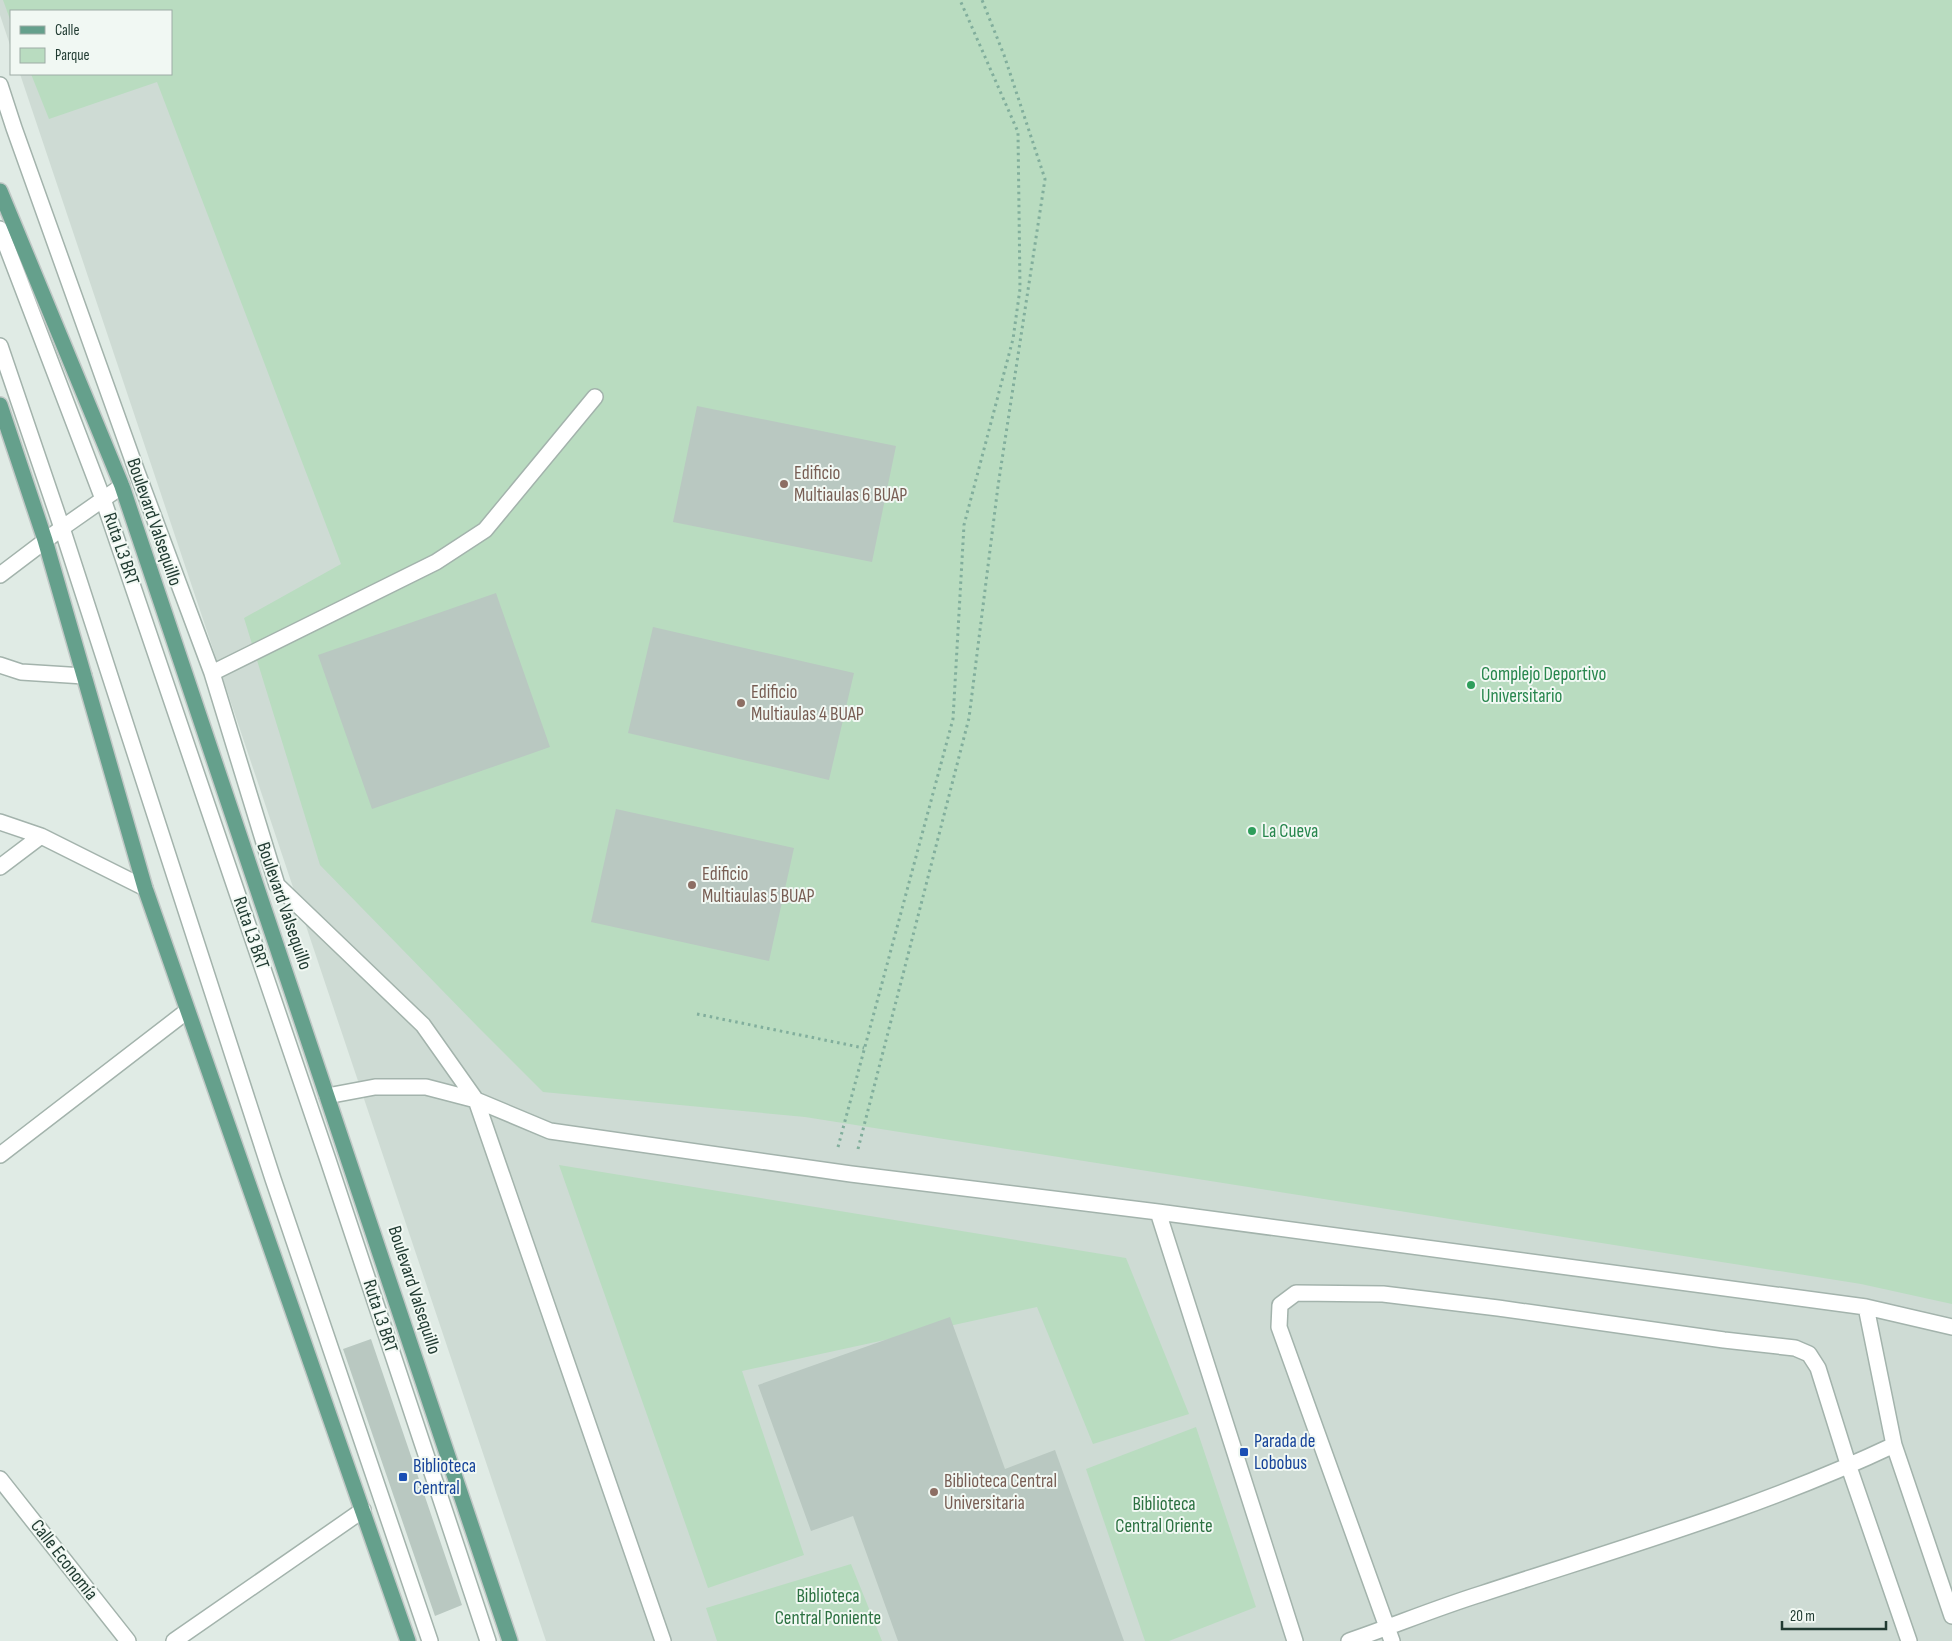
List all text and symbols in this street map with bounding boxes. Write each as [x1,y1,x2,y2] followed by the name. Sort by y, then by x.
[10,10,172,75] legend
[55,21,79,40] text: Calle
[55,46,90,65] text: Parque
[121,455,187,589] street label: Boulevard Valsequillo
[794,462,907,507] place label: Edificio Multiaulas 6 BUAP
[778,478,790,490] marker: Edificio Multiaulas 6 BUAP
[98,510,144,589] street label: Ruta L3 BRT
[1481,663,1606,708] place label: Complejo Deportivo Universitario
[1465,679,1477,691] marker: Complejo Deportivo Universitario
[751,681,864,726] place label: Edificio Multiaulas 4 BUAP
[735,697,747,709] marker: Edificio Multiaulas 4 BUAP
[1262,820,1318,843] place label: La Cueva
[1246,825,1258,837] marker: La Cueva
[251,839,317,973] street label: Boulevard Valsequillo
[702,863,815,908] place label: Edificio Multiaulas 5 BUAP
[686,879,698,891] marker: Edificio Multiaulas 5 BUAP
[228,894,274,973] street label: Ruta L3 BRT
[382,1223,446,1357] street label: Boulevard Valsequillo
[357,1277,403,1356] street label: Ruta L3 BRT
[1254,1430,1315,1475] place label: Parada de Lobobus
[1238,1446,1250,1458] marker: Parada de Lobobus
[413,1455,476,1500] place label: Biblioteca Central
[944,1470,1057,1515] place label: Biblioteca Central Universitaria
[397,1471,409,1483] marker: Biblioteca Central
[928,1486,940,1498] marker: Biblioteca Central Universitaria
[1115,1493,1213,1538] park label: Biblioteca Central Oriente
[25,1515,103,1605] street label: Calle Economía
[775,1585,881,1630] park label: Biblioteca Central Poniente
[1782,1598,1886,1630] scale bar
[1790,1607,1815,1626] text: 20 m

